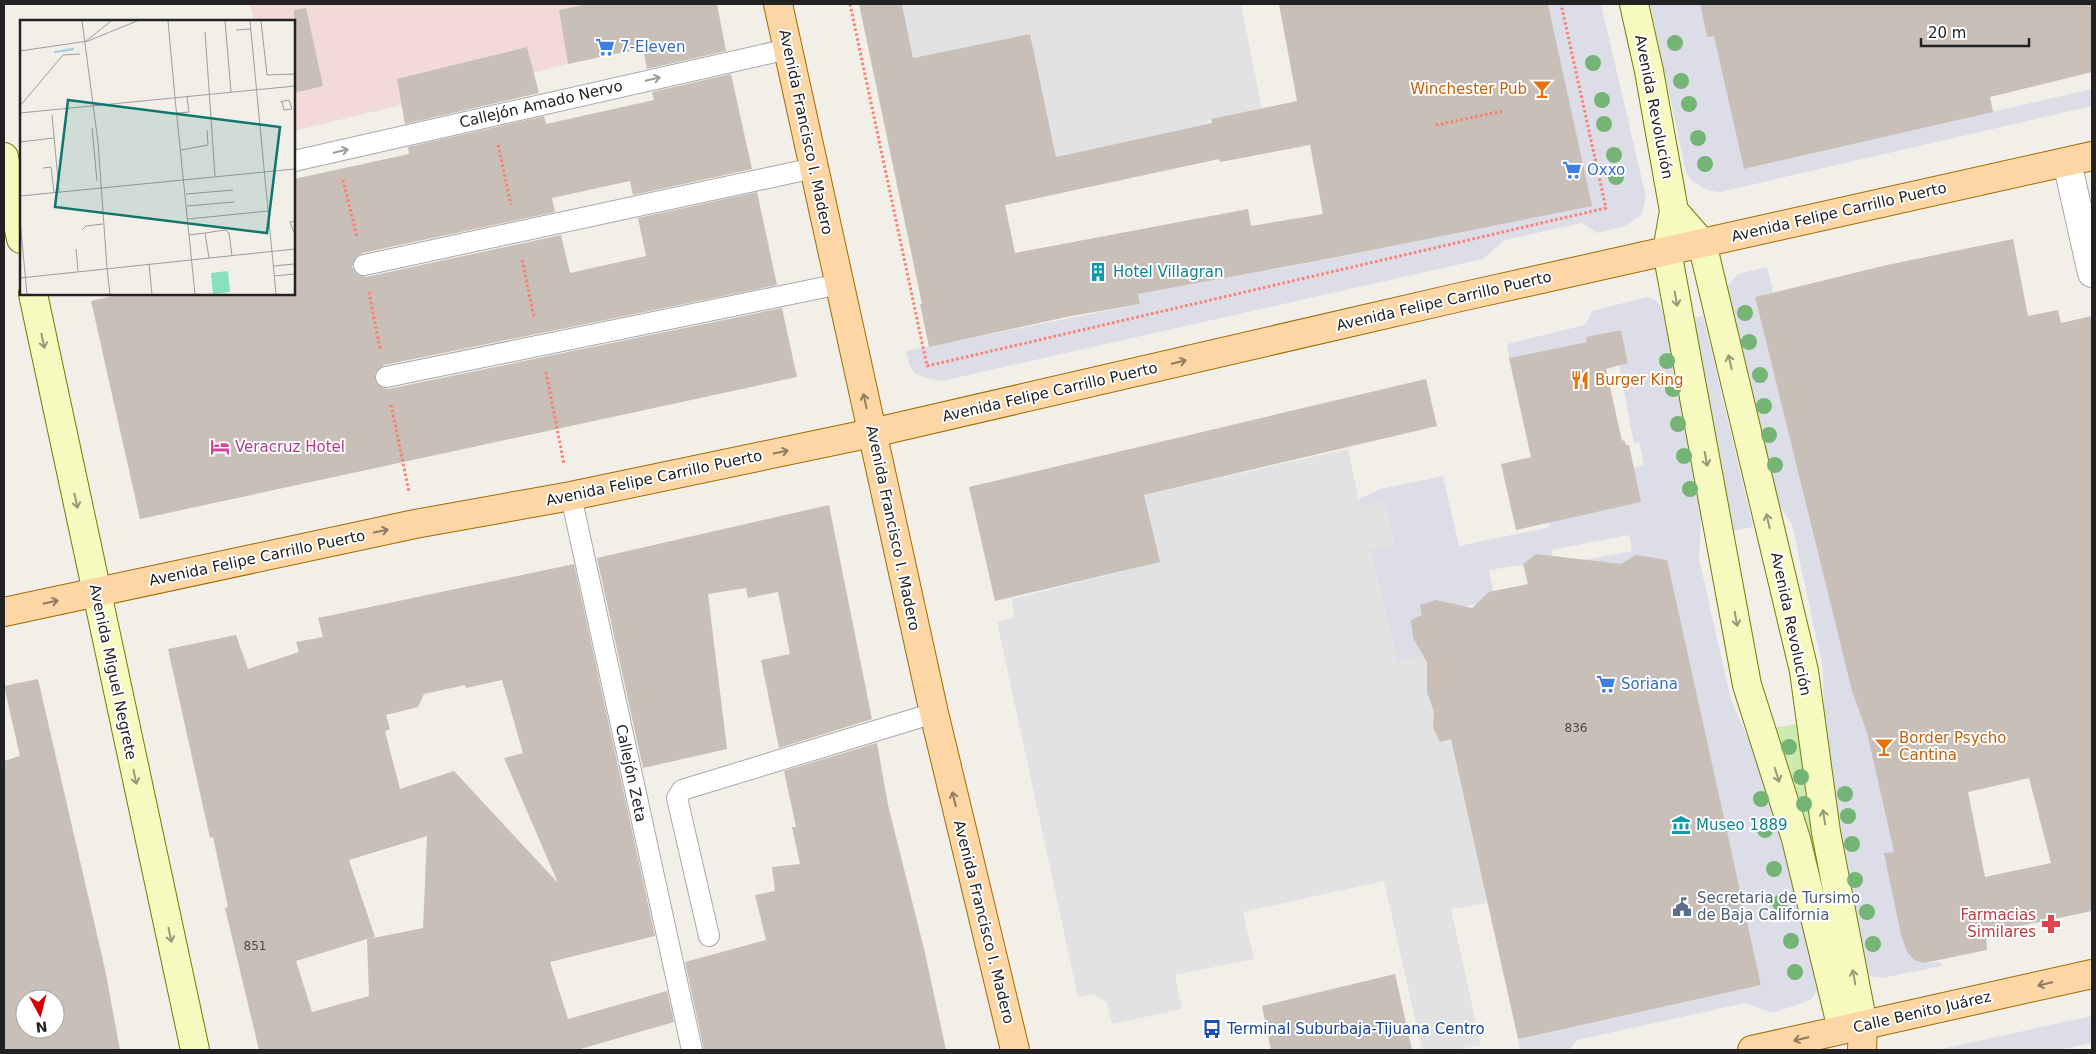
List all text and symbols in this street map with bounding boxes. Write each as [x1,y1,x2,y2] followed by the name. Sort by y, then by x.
[1921,15,2028,47] scale bar
[20,20,295,295] inset map
[1928,24,1966,42] text: 20 m
[775,28,837,236] street label: Avenida Francisco I. Madero
[1631,33,1677,181] street label: Avenida Revolución
[594,36,616,58] supermarket icon: 7-Eleven
[620,38,685,56] place label: 7-Eleven
[645,74,661,83] one-way arrow
[458,76,624,132] street label: Callejón Amado Nervo
[1531,78,1553,100] bar icon: Winchester Pub
[1410,80,1527,98] place label: Winchester Pub
[333,146,349,155] one-way arrow
[1561,159,1583,181] supermarket icon: Oxxo
[1587,161,1625,179] place label: Oxxo
[1730,178,1948,246] street label: Avenida Felipe Carrillo Puerto
[1087,261,1109,283] building icon: Hotel Villagran
[1113,263,1224,281] place label: Hotel Villagran
[1335,267,1553,335] street label: Avenida Felipe Carrillo Puerto
[1671,291,1681,307] one-way arrow
[38,333,48,349] one-way arrow
[1725,355,1734,371] one-way arrow
[1170,357,1186,366] one-way arrow
[941,358,1159,426] street label: Avenida Felipe Carrillo Puerto
[1569,369,1591,391] restaurant icon: Burger King
[1595,371,1683,389] place label: Burger King
[860,394,869,410] one-way arrow
[862,424,924,632] street label: Avenida Francisco I. Madero
[209,436,231,458] hotel icon: Veracruz Hotel
[235,438,345,456] place label: Veracruz Hotel
[544,446,764,510] street label: Avenida Felipe Carrillo Puerto
[773,447,789,456] one-way arrow
[1702,450,1712,466] one-way arrow
[72,492,81,508] one-way arrow
[1763,513,1772,529] one-way arrow
[147,526,367,590] street label: Avenida Felipe Carrillo Puerto
[373,526,389,535] one-way arrow
[1767,551,1815,697] street label: Avenida Revolución
[86,583,140,761] street label: Avenida Miguel Negrete
[43,596,59,606] one-way arrow
[1731,610,1741,626] one-way arrow
[1595,673,1617,695] supermarket icon: Soriana
[1621,675,1678,693] place label: Soriana
[1565,721,1587,735] house number: 836
[612,722,650,824] street label: Callejón Zeta
[1899,729,2006,764] place label: Border Psycho Cantina
[1873,736,1895,758] bar icon: Border Psycho Cantina
[1772,767,1782,783] one-way arrow
[131,768,140,784] one-way arrow
[949,791,958,807] one-way arrow
[1819,810,1829,826] one-way arrow
[1670,814,1692,836] museum icon: Museo 1889
[1696,816,1788,834] place label: Museo 1889
[950,818,1018,1026] street label: Avenida Francisco I. Madero
[1697,889,1860,924] place label: Secretaria de Tursimo de Baja California
[1671,896,1693,918] public building icon: Secretaria de Tursimo de Baja California
[1960,906,2036,941] place label: Farmacias Similares
[2040,913,2062,935] pharmacy icon: Farmacias Similares
[166,927,175,943] one-way arrow
[244,939,266,953] house number: 851
[1849,969,1859,985] one-way arrow
[2037,980,2053,989] one-way arrow
[1851,987,1993,1037] street label: Calle Benito Juárez
[15,989,65,1039] north arrow
[35,1018,48,1036] text: N
[1201,1018,1223,1040] bus stop icon: Terminal Suburbaja-Tijuana Centro
[1226,1020,1485,1038] place label: Terminal Suburbaja-Tijuana Centro
[1793,1035,1809,1044] one-way arrow

